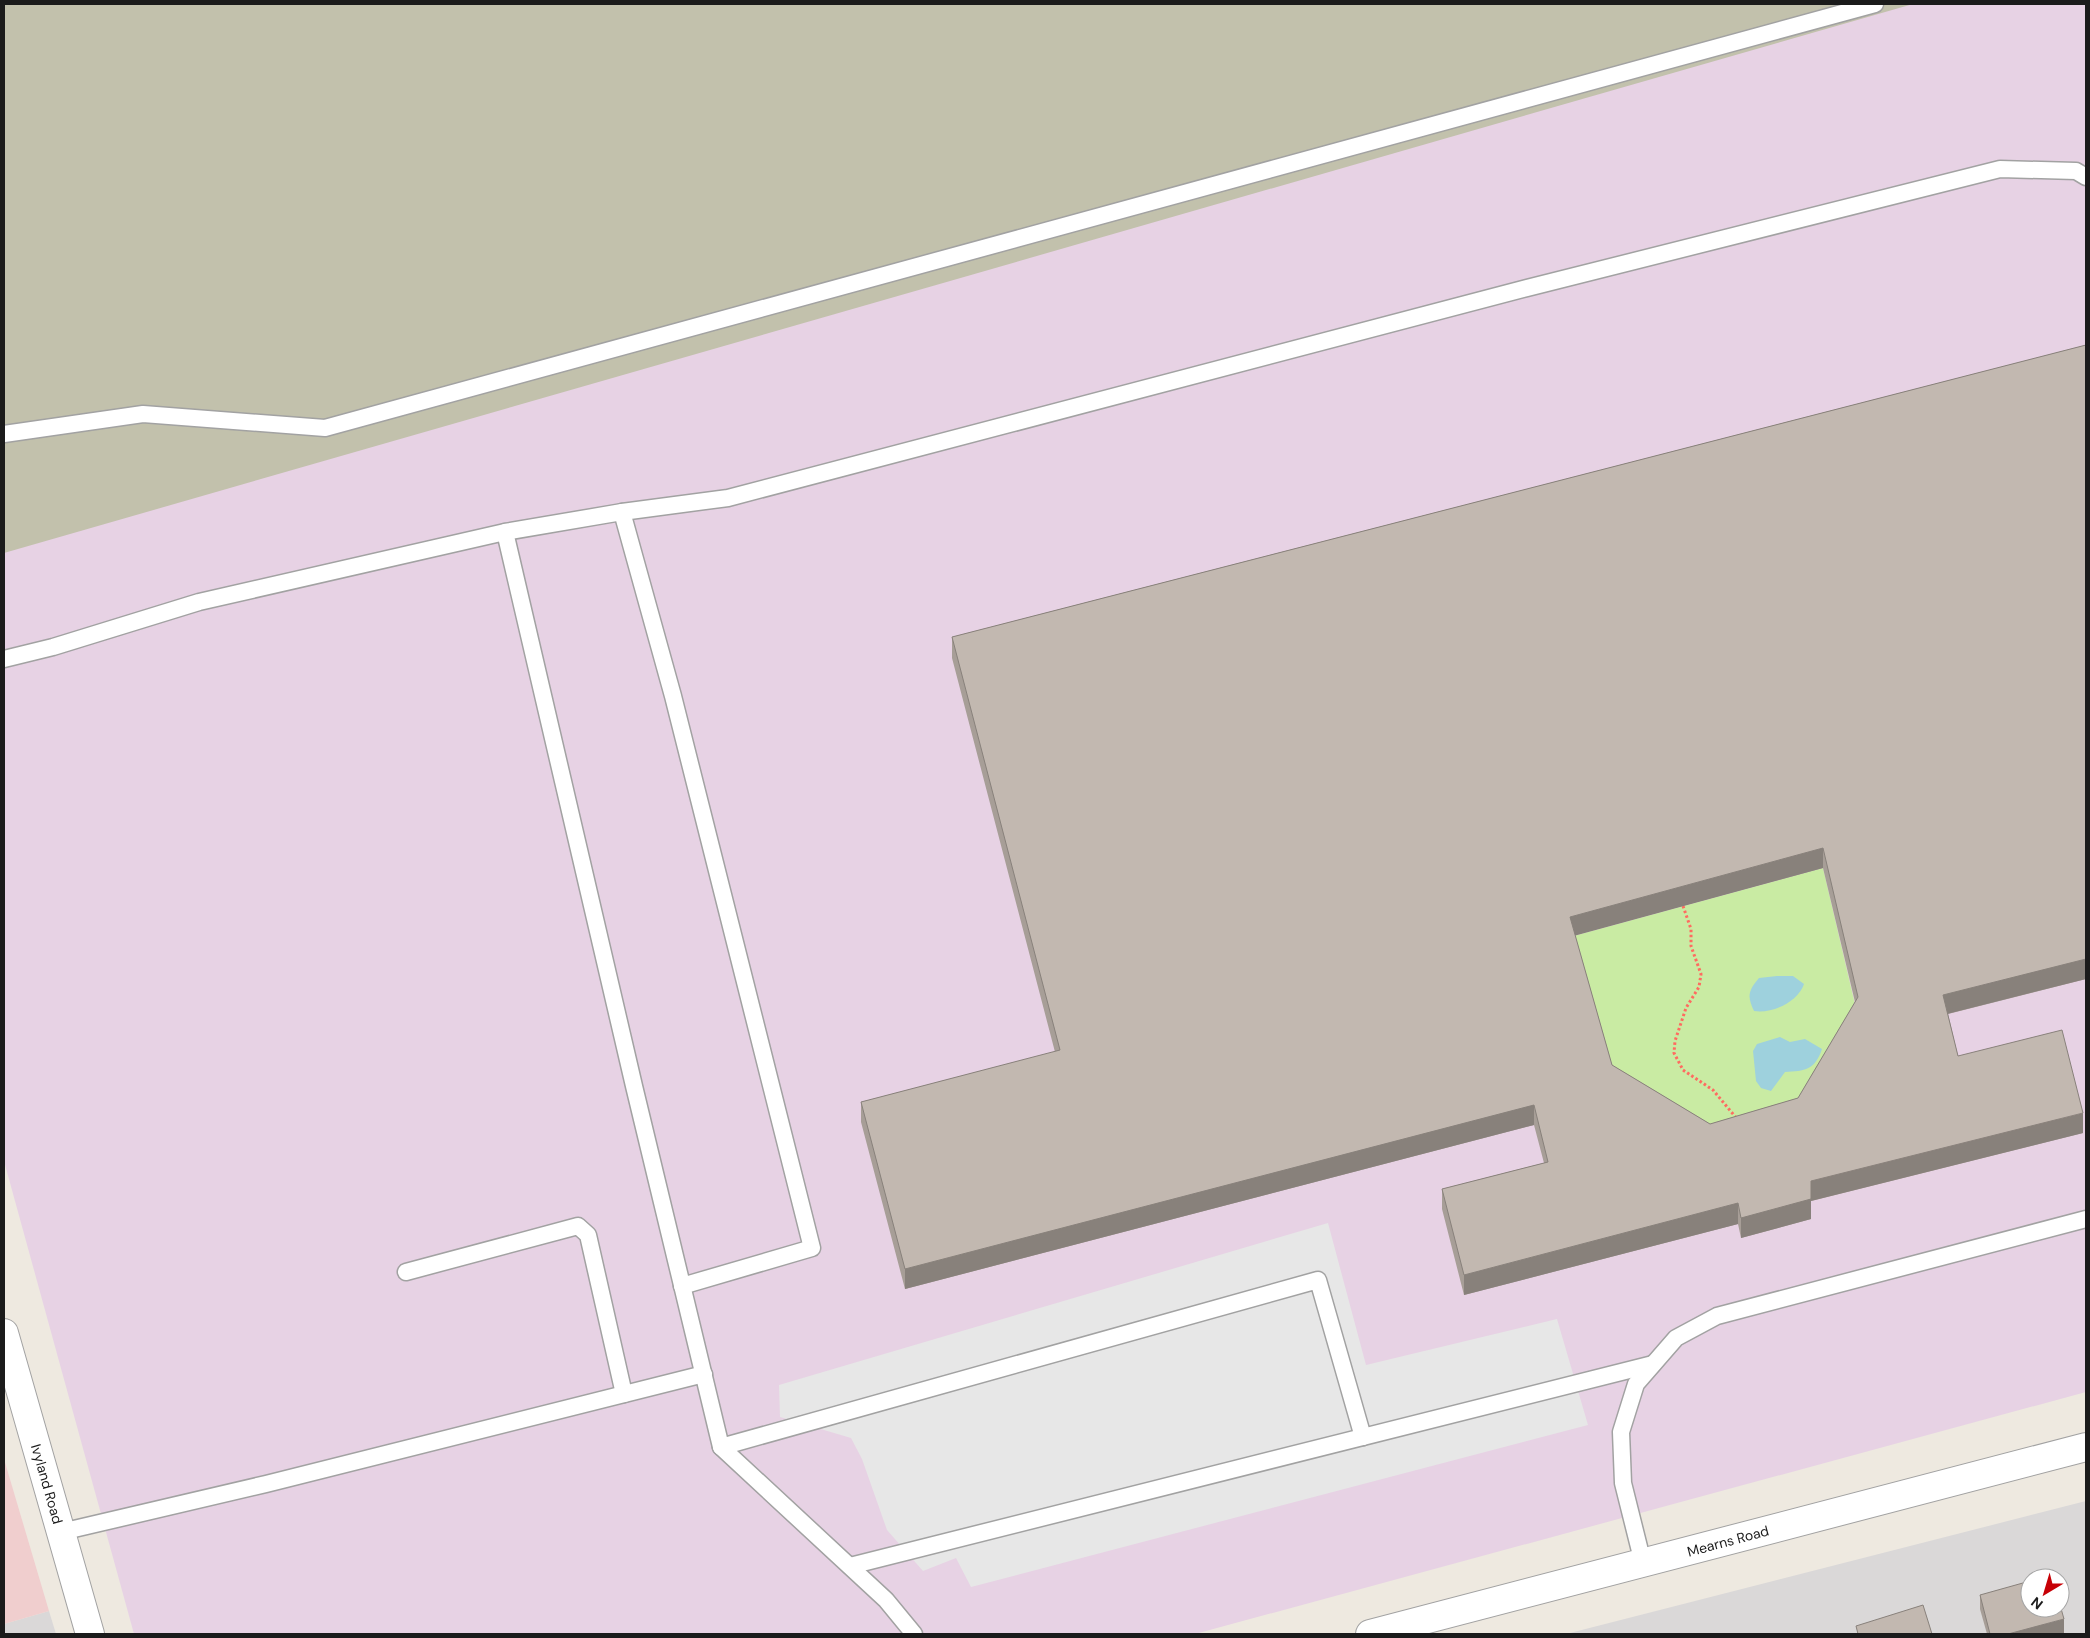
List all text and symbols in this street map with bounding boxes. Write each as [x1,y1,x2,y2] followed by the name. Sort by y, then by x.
[27,1442,67,1526] street label: Ivyland Road
[1685,1521,1771,1561] street label: Mearns Road
[2020,1568,2070,1618] north arrow
[2027,1593,2047,1613] text: N

